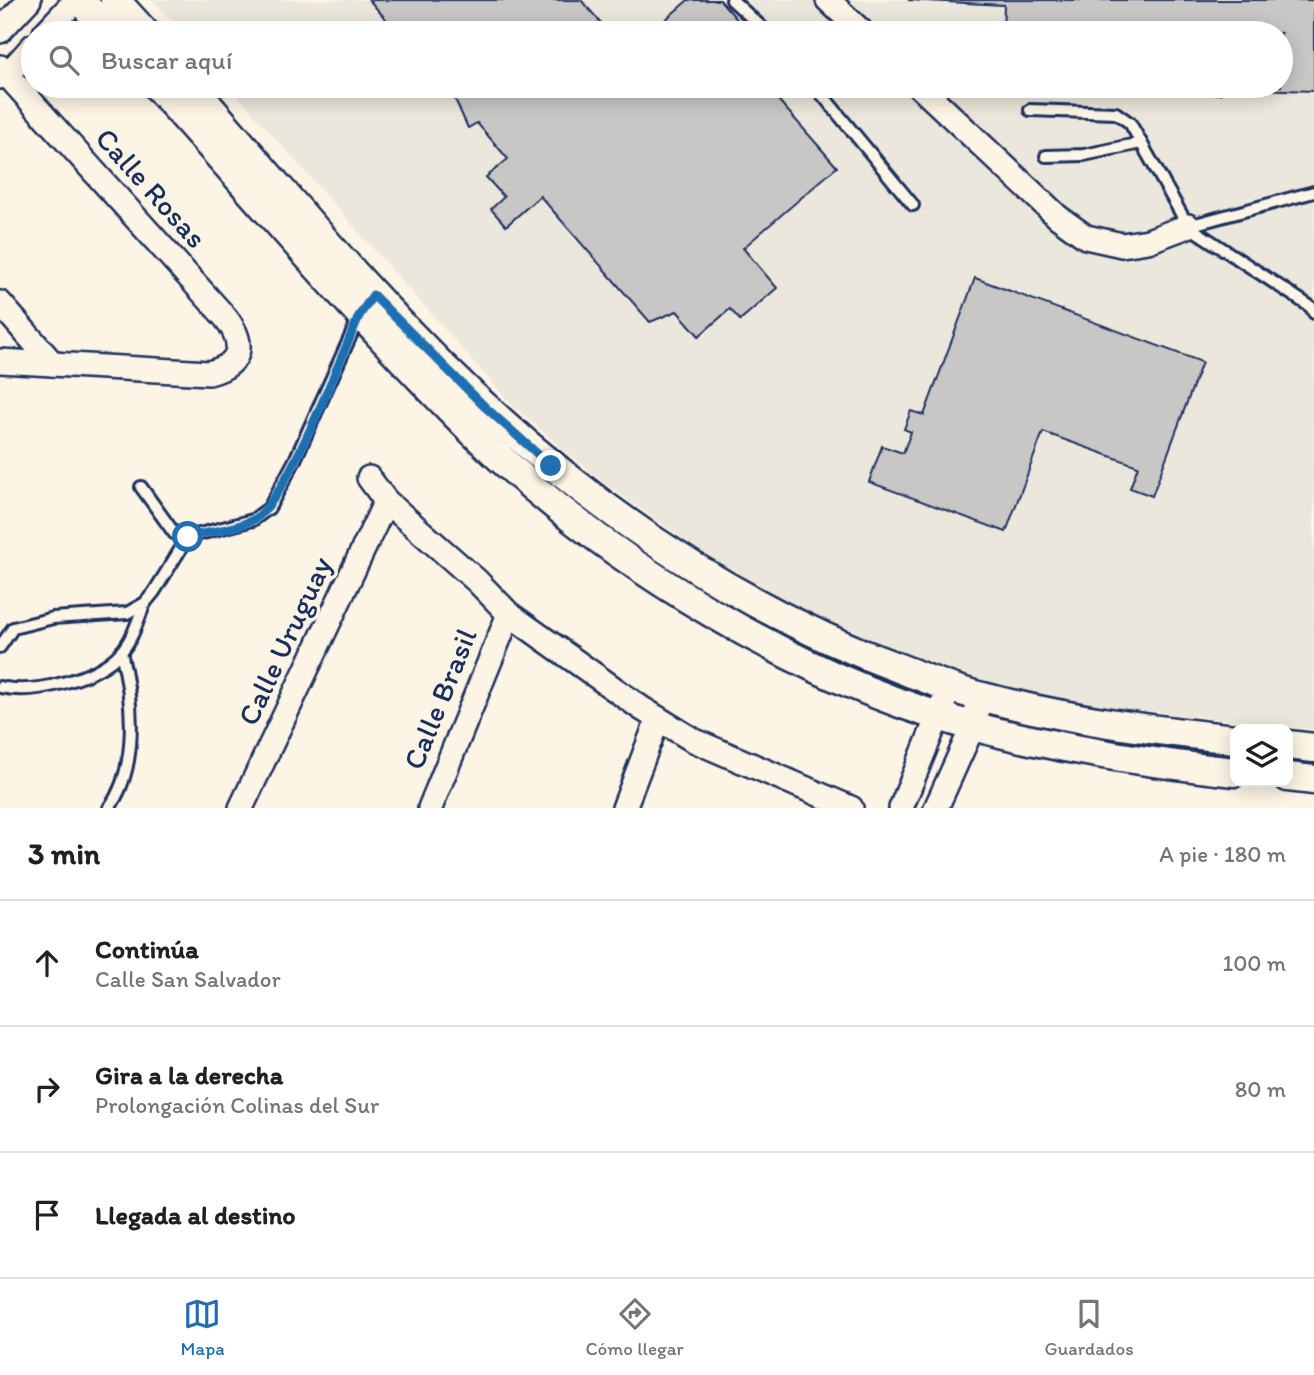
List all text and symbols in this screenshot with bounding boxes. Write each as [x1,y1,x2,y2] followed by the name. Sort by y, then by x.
[21,21,1293,98] search box
[45,41,83,79] icon: search
[101,44,232,76] text: Buscar aquí
[88,120,215,255] street label: Calle Rosas
[535,450,566,481] route end
[172,521,203,552] route start
[229,550,340,731] street label: Calle Uruguay
[394,622,485,775] street label: Calle Brasil
[1230,724,1293,787] map controls
[1230,724,1293,787] button: layers
[28,835,100,872] text: 3 min
[1159,840,1286,868] text: A pie · 180 m
[95,933,199,965] text: Continúa
[28,944,66,982] icon: ahead
[1222,949,1286,977] text: 100 m
[95,965,281,993] text: Calle San Salvador
[95,1059,283,1091] text: Gira a la derecha
[28,1070,66,1108] icon: right
[1235,1075,1286,1103] text: 80 m
[95,1091,379,1119] text: Prolongación Colinas del Sur
[28,1196,66,1234] icon: arrive
[95,1199,296,1231] text: Llegada al destino
[180,1295,225,1360] tab: Mapa
[585,1295,684,1360] tab: Cómo llegar
[1045,1295,1134,1360] tab: Guardados

